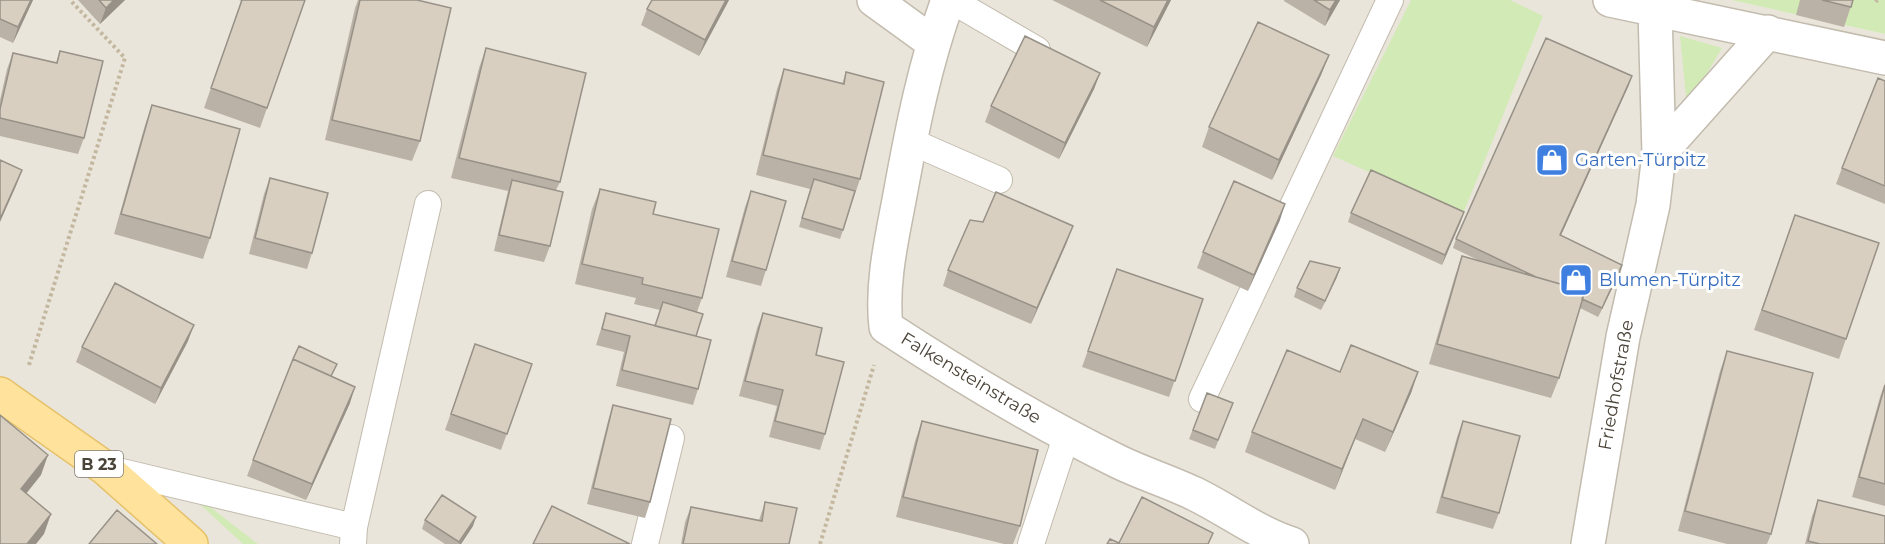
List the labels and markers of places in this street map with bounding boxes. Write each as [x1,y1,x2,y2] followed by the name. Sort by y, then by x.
[1534,142,1570,178] shop icon: Garten-Türpitz
[1575,149,1706,171] place label: Garten-Türpitz
[1558,262,1594,298] shop icon: Blumen-Türpitz
[1599,269,1741,291] place label: Blumen-Türpitz

